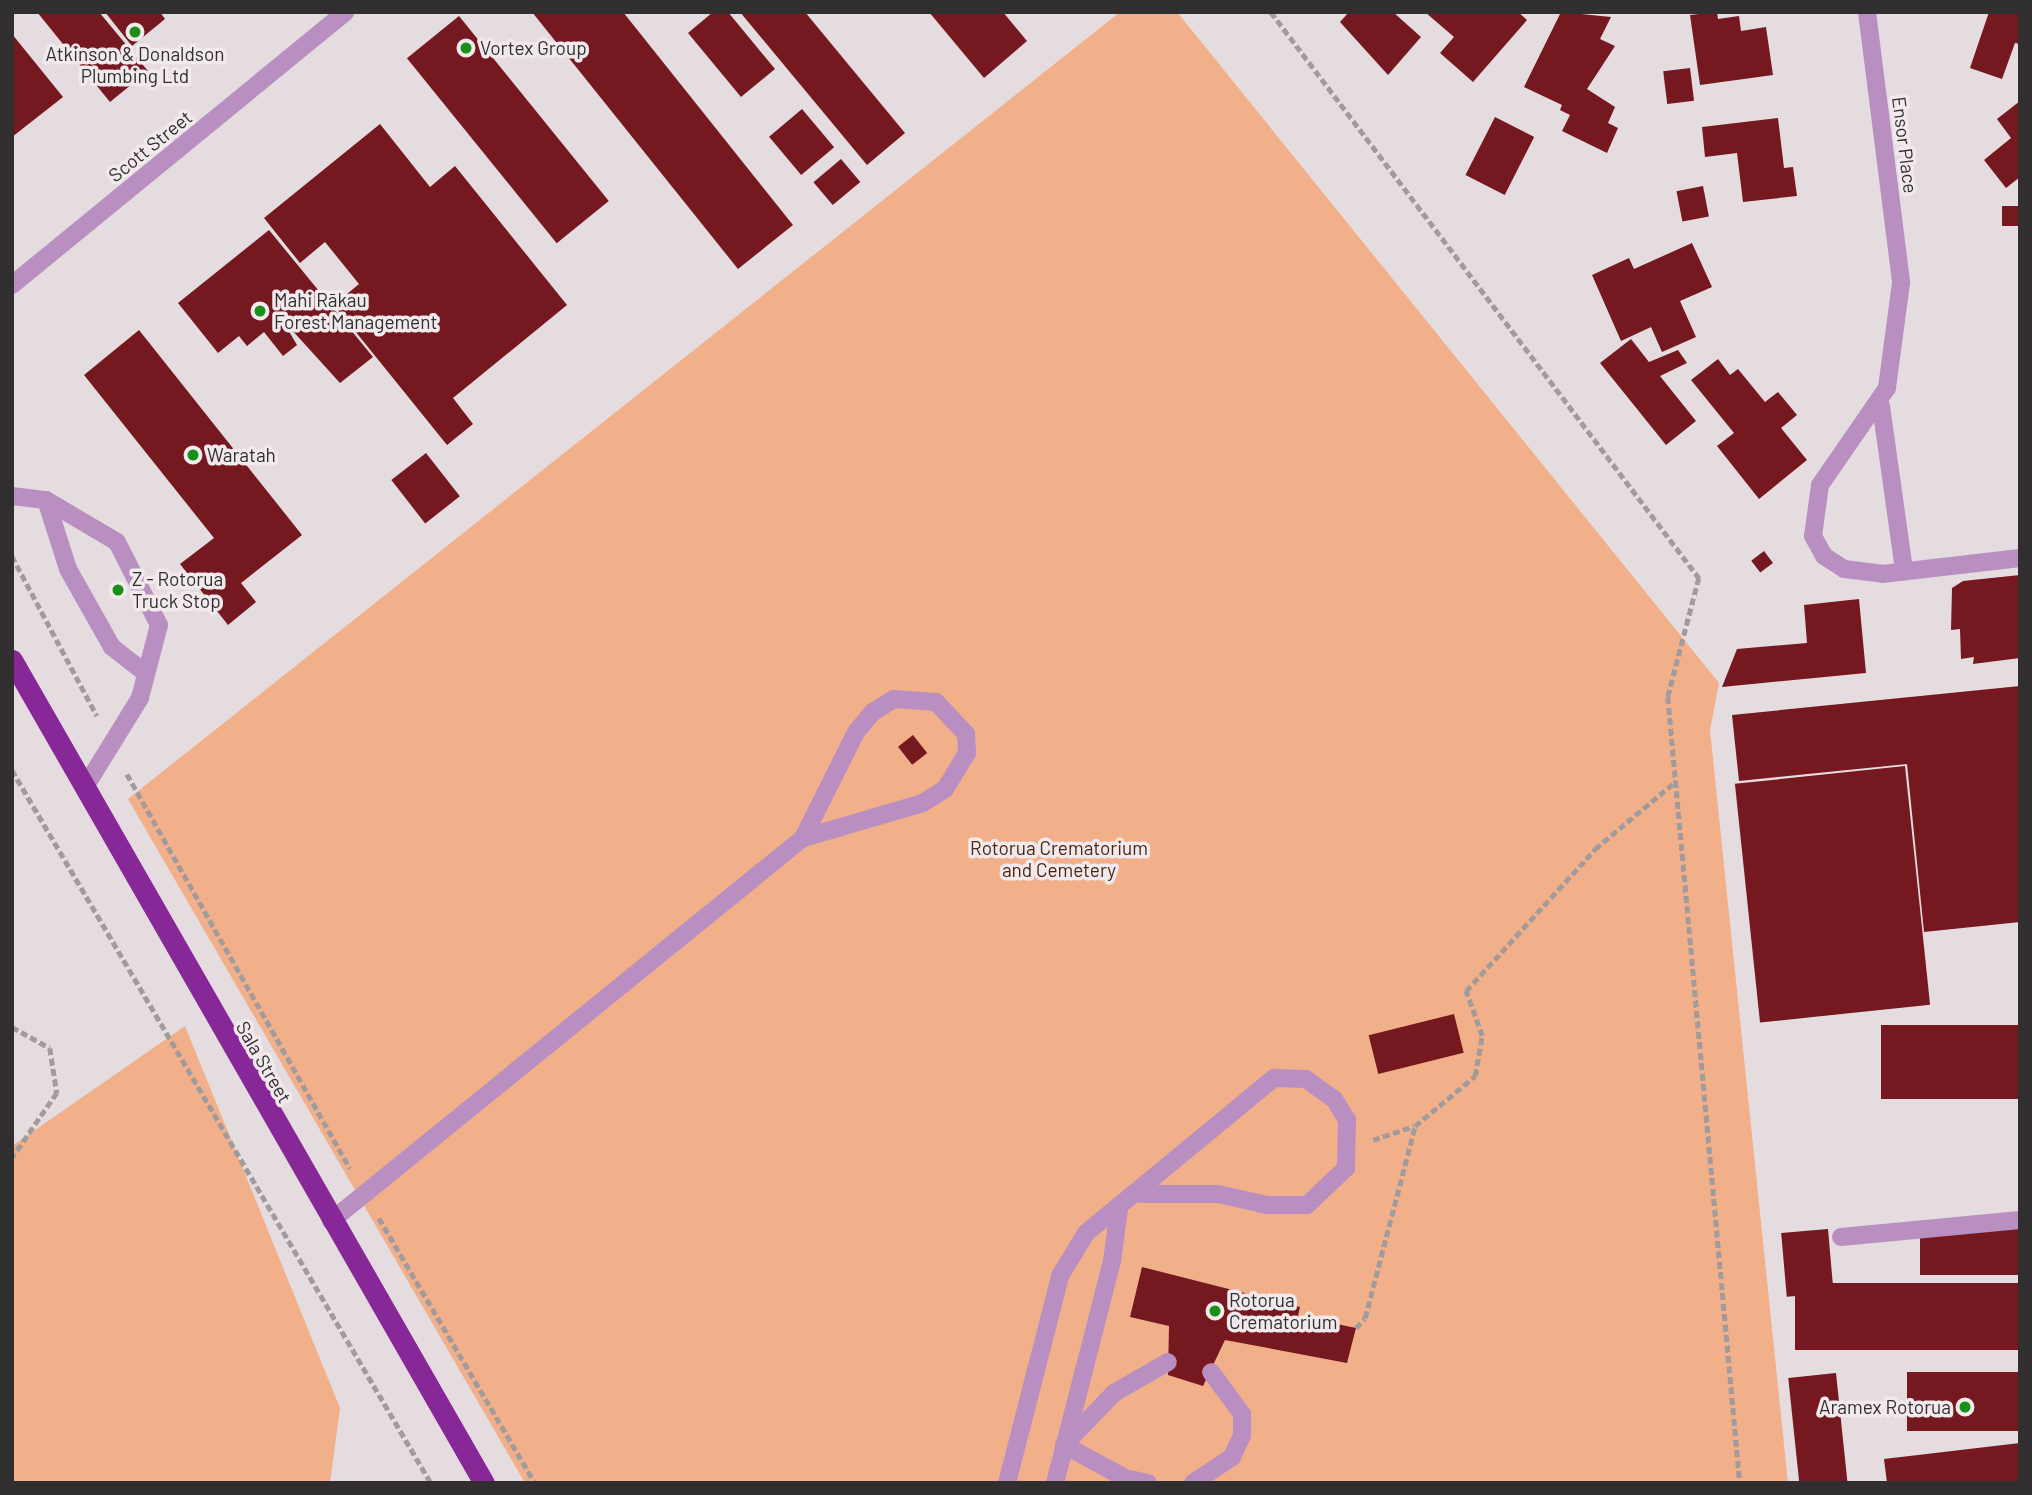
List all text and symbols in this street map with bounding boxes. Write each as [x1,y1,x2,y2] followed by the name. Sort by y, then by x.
[127,24,143,40] marker: Atkinson & Donaldson Plumbing Ltd
[480,37,587,59] place label: Vortex Group
[458,40,474,56] marker: Vortex Group
[45,43,225,87] place label: Atkinson & Donaldson Plumbing Ltd
[1888,95,1922,195] street label: Ensor Place
[104,105,196,187] street label: Scott Street
[274,289,437,333] place label: Mahi Rākau Forest Management
[252,303,268,319] marker: Mahi Rākau Forest Management
[207,444,276,466] place label: Waratah
[185,447,201,463] marker: Waratah
[132,568,223,612] place label: Z - Rotorua Truck Stop
[110,582,126,598] marker: Z - Rotorua Truck Stop
[970,837,1148,881] park label: Rotorua Crematorium and Cemetery
[231,1017,297,1107] street label: Sala Street
[1229,1289,1337,1333] place label: Rotorua Crematorium
[1207,1303,1223,1319] marker: Rotorua Crematorium
[1819,1396,1951,1418] place label: Aramex Rotorua
[1957,1399,1973,1415] marker: Aramex Rotorua

